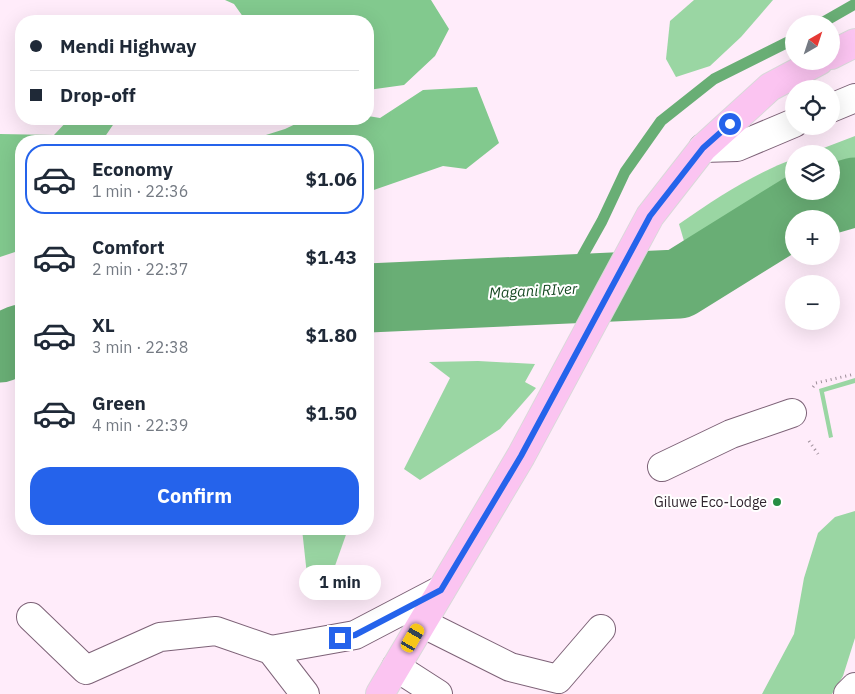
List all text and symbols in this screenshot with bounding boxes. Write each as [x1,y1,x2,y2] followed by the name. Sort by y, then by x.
[785,15,840,70] north arrow
[785,15,840,330] map controls
[60,34,196,58] text: Mendi Highway
[785,80,840,135] button: locate
[60,83,136,107] text: Drop-off
[719,113,741,135] route start
[785,145,840,200] button: layers
[32,157,77,202] icon: car
[92,157,173,181] text: Economy
[305,167,357,191] text: $1.06
[92,181,188,201] text: 1 min · 22:36
[785,210,840,265] button: +
[32,235,77,280] icon: car
[92,235,165,259] text: Comfort
[305,245,357,269] text: $1.43
[92,259,188,279] text: 2 min · 22:37
[785,275,840,330] button: −
[488,279,578,302] water label: Magani RIver
[32,313,77,358] icon: car
[92,313,115,337] text: XL
[305,323,357,347] text: $1.80
[92,337,188,357] text: 3 min · 22:38
[32,391,77,436] icon: car
[92,391,146,415] text: Green
[305,401,357,425] text: $1.50
[92,415,188,435] text: 4 min · 22:39
[30,467,359,525] button: Confirm
[654,493,767,511] place label: Giluwe Eco-Lodge
[771,496,783,508] marker: Giluwe Eco-Lodge
[299,566,381,600] callout: 1 min
[319,572,361,592] text: 1 min
[399,621,426,655] car
[329,627,351,649] route end

